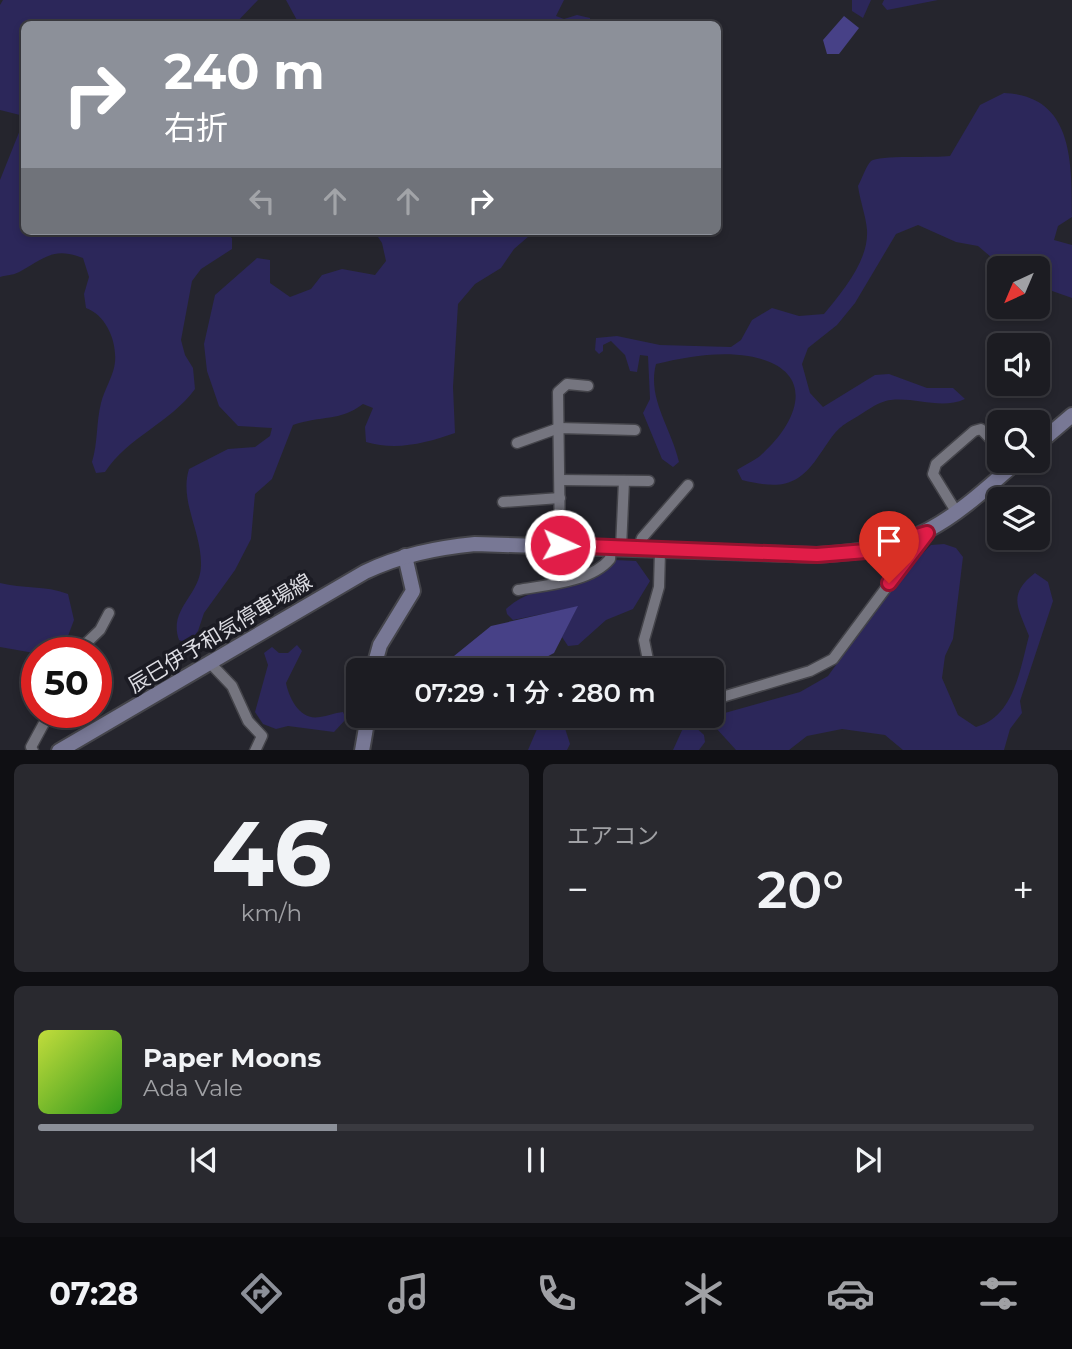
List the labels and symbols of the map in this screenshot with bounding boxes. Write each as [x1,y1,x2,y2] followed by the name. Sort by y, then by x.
[987,256,1050,318] north arrow
[523,508,597,582] position arrow
[859,511,919,583] pin
[124,568,316,698] street label: 辰巳伊予和気停車場線
[21,637,112,728] speed limit sign: 50

